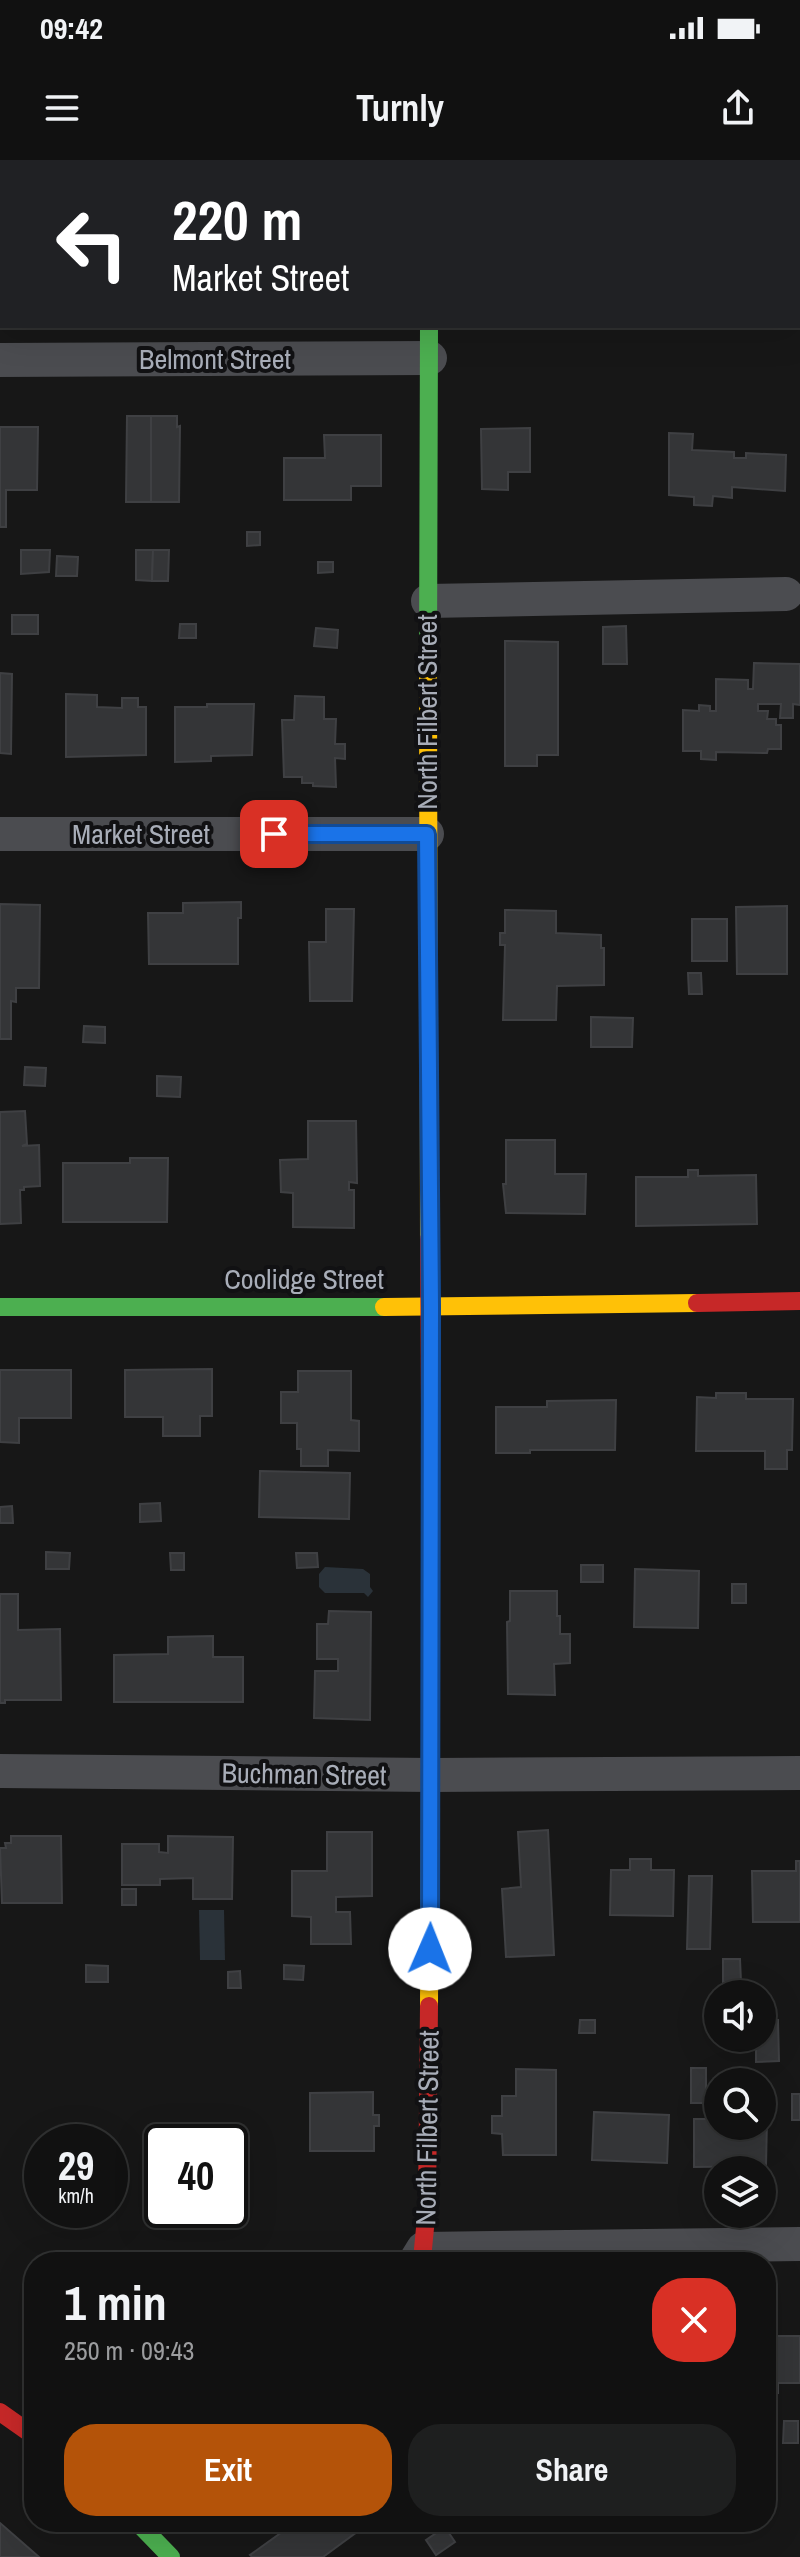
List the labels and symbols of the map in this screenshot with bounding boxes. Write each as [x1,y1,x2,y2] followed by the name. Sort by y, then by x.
[139,340,291,378] street label: Belmont Street
[408,614,446,810] street label: North Filbert Street
[240,800,308,868] pin
[72,815,210,853] street label: Market Street
[224,1260,384,1298] street label: Coolidge Street
[221,1754,387,1794] street label: Buchman Street
[388,1907,472,1991] position arrow
[406,2030,448,2226] street label: North Filbert Street
[144,2124,248,2228] speed limit sign: 40

